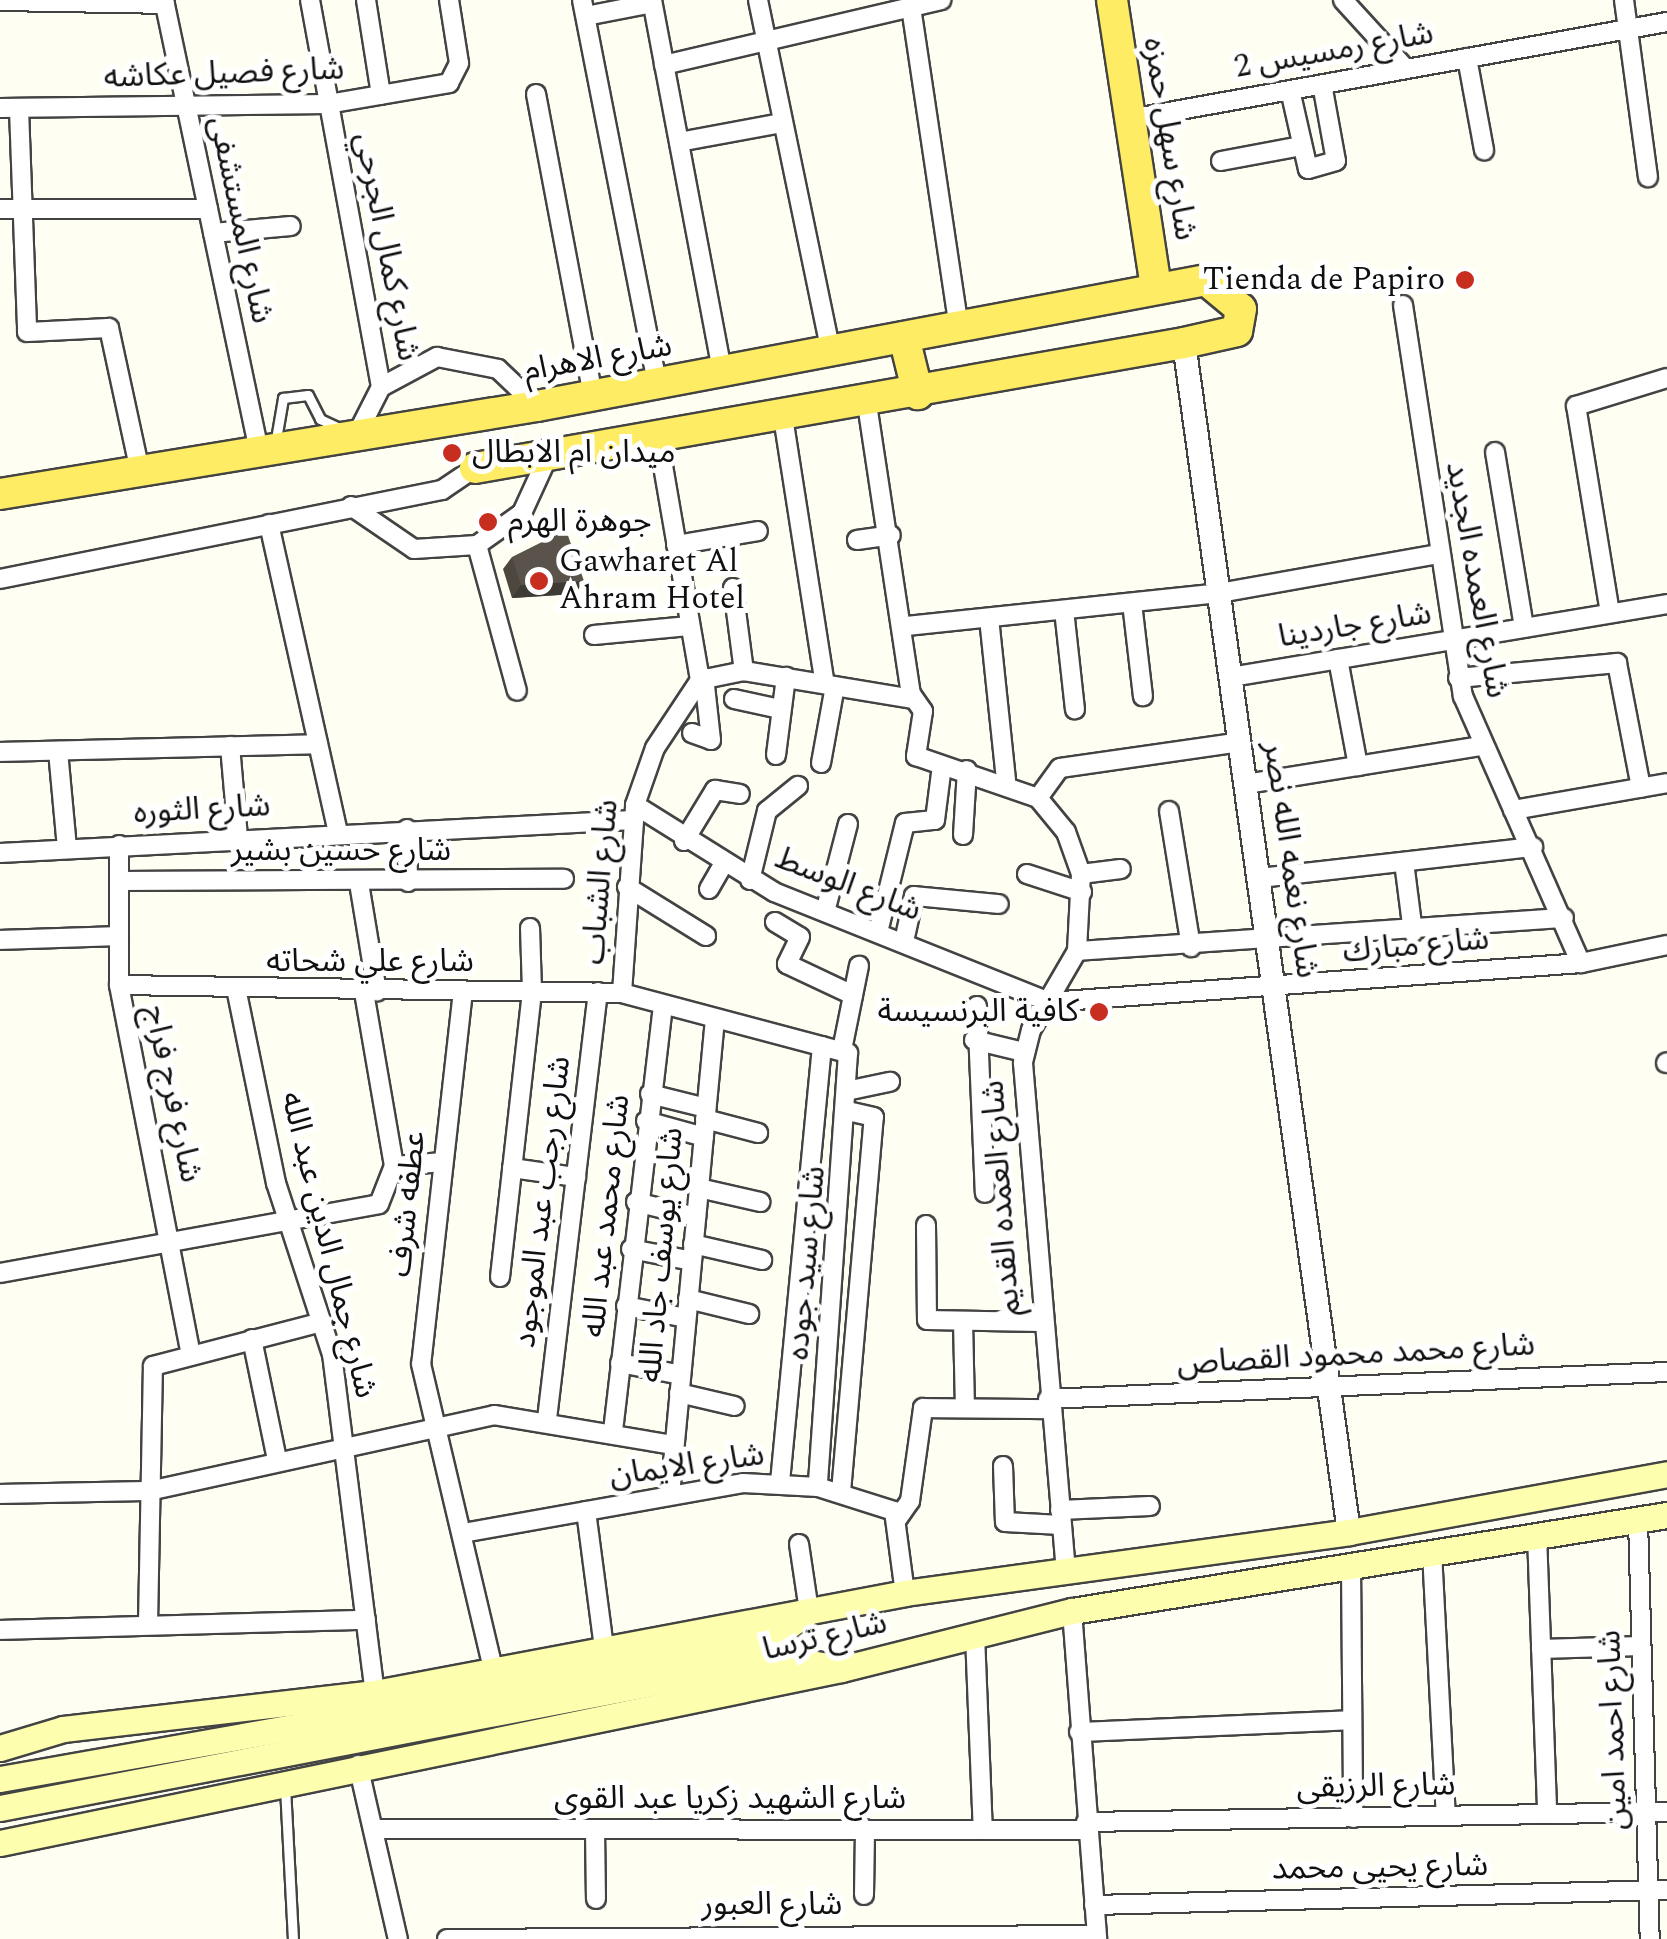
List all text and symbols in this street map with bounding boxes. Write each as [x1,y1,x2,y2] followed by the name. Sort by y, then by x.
[1232,15,1436,87] street label: شارع رمسيس 2
[1134,35,1204,243] street label: شارع سهل حمزه
[103,51,345,97] street label: شارع فصيل عكاشه
[199,113,281,327] street label: شارع المستشفى
[345,130,427,364] street label: شارع كمال الجرحي
[1203,261,1445,299] place label: Tienda de Papiro
[1454,269,1476,291] marker: Tienda de Papiro
[521,327,675,391] street label: شارع الاهرام
[472,434,676,472] place label: ميدان ام الابطال
[441,442,463,464] marker: ميدان ام الابطال
[1436,459,1516,701] street label: شارع العمده الجديد
[508,503,652,541] place label: جوهرة الهرم
[477,511,499,533] marker: جوهرة الهرم
[559,544,745,619] place label: Gawharet Al Ahram Hotel
[528,570,550,592] marker: Gawharet Al Ahram Hotel
[1276,595,1434,657] street label: شارع جاردينا
[1254,739,1326,981] street label: شارع نعمه الله نصر
[133,787,271,833] street label: شارع الثوره
[575,798,627,966] street label: شارع الشباب
[231,832,451,870] street label: شارع حسين بشير
[770,840,926,930] street label: شارع الوسط
[1341,920,1491,972] street label: شارع مبارك
[266,943,474,981] street label: شارع علي شحاته
[878,993,1079,1031] place label: كافية البرنسيسة
[1088,1001,1110,1023] marker: كافية البرنسيسة
[135,1002,209,1186] street label: شارع فرج فراج
[506,1054,580,1350] street label: شارع رجب عبد الموجود
[975,1079,1029,1317] street label: شارع العمده القديم
[271,1088,385,1402] street label: شارع جمال الدين عبد الله
[575,1093,639,1339] street label: شارع محمد عبد الله
[632,1126,692,1384] street label: شارع يوسف جاد الله
[381,1129,435,1279] street label: عطفه شرف
[779,1164,835,1362] street label: شارع سيد جوده
[1176,1326,1536,1384] street label: شارع محمد محمود القصاص
[607,1436,767,1496] street label: شارع الايمان
[759,1604,891,1670] street label: شارع ترسا
[1591,1629,1637,1831] street label: شارع احمد امين
[1296,1766,1456,1808] street label: شارع الرزيقى
[554,1780,906,1818] street label: شارع الشهيد زكريا عبد القوى
[1271,1847,1489,1889] street label: شارع يحيى محمد
[702,1886,842,1924] street label: شارع العبور

